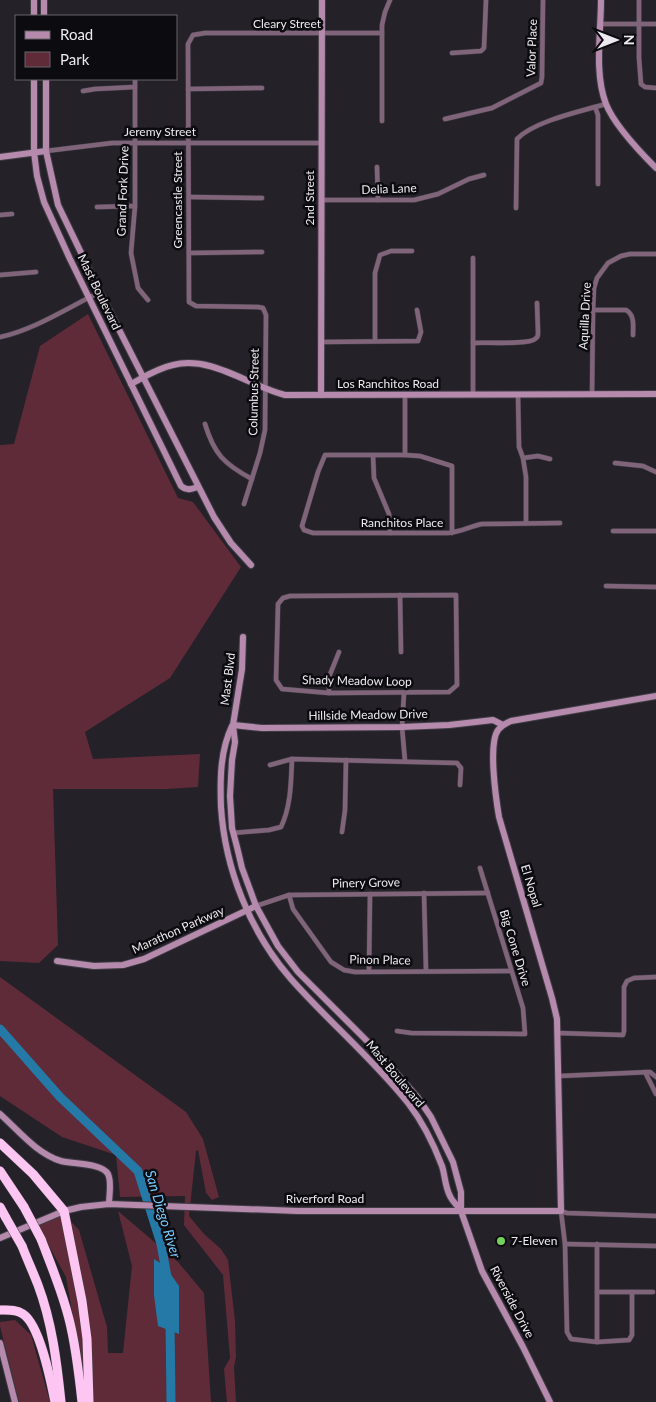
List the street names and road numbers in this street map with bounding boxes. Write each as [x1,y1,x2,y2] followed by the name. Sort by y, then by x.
[253,16,322,31] street label: Cleary Street
[523,19,540,77] street label: Valor Place
[124,124,197,139] street label: Jeremy Street
[113,145,132,237] street label: Grand Fork Drive
[170,151,185,249] street label: Greencastle Street
[302,170,317,226] street label: 2nd Street
[361,180,417,197] street label: Delia Lane
[75,251,124,332] street label: Mast Boulevard
[575,282,594,350] street label: Aquilla Drive
[245,347,262,436] street label: Columbus Street
[337,376,439,391] street label: Los Ranchitos Road
[361,515,443,530] street label: Ranchitos Place
[217,652,238,706] street label: Mast Blvd
[302,672,412,689] street label: Shady Meadow Loop
[308,706,428,723] street label: Hillside Meadow Drive
[518,863,545,909] street label: El Nopal
[332,874,400,891] street label: Pinery Grove
[129,902,227,957] street label: Marathon Parkway
[497,908,534,988] street label: Big Cone Drive
[349,951,411,968] street label: Pinon Place
[363,1037,428,1110] street label: Mast Boulevard
[286,1191,364,1206] street label: Riverford Road
[487,1263,538,1341] street label: Riverside Drive

